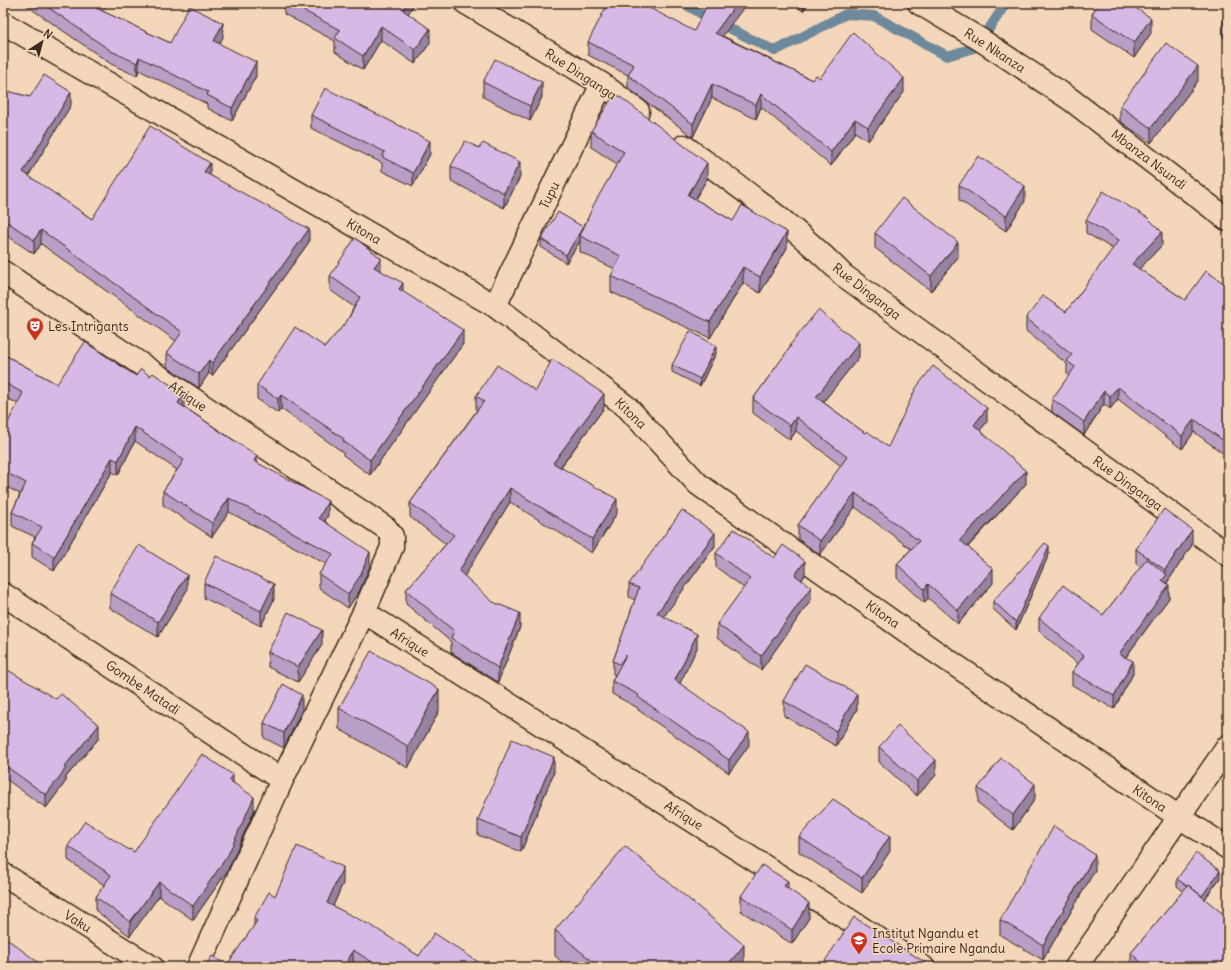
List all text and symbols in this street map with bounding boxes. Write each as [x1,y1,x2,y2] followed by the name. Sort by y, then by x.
[22,22,62,62] north arrow
[961,24,1029,77] street label: Rue Nkanza
[41,26,55,42] text: N
[542,45,620,104] street label: Rue Dinganga
[1108,126,1190,193] street label: Mbanza Nsundi
[536,178,564,212] street label: Tupu
[343,215,384,248] street label: Kitona
[829,259,904,323] street label: Rue Dinganga
[25,316,45,341] theatre icon: Les Intrigants
[48,318,129,335] place label: Les Intrigants
[165,377,210,415] street label: Afrique
[611,394,650,433] street label: Kitona
[1089,452,1166,514] street label: Rue Dinganga
[862,597,903,632] street label: Kitona
[387,624,432,661] street label: Afrique
[103,656,183,718] street label: Gombe Matadi
[1129,781,1170,816] street label: Kitona
[661,797,706,834] street label: Afrique
[61,906,95,937] street label: Vaku
[872,925,1006,957] place label: Institut Ngandu et Ecole Primaire Ngandu
[849,930,869,955] school or university icon: Institut Ngandu et Ecole Primaire Ngandu

